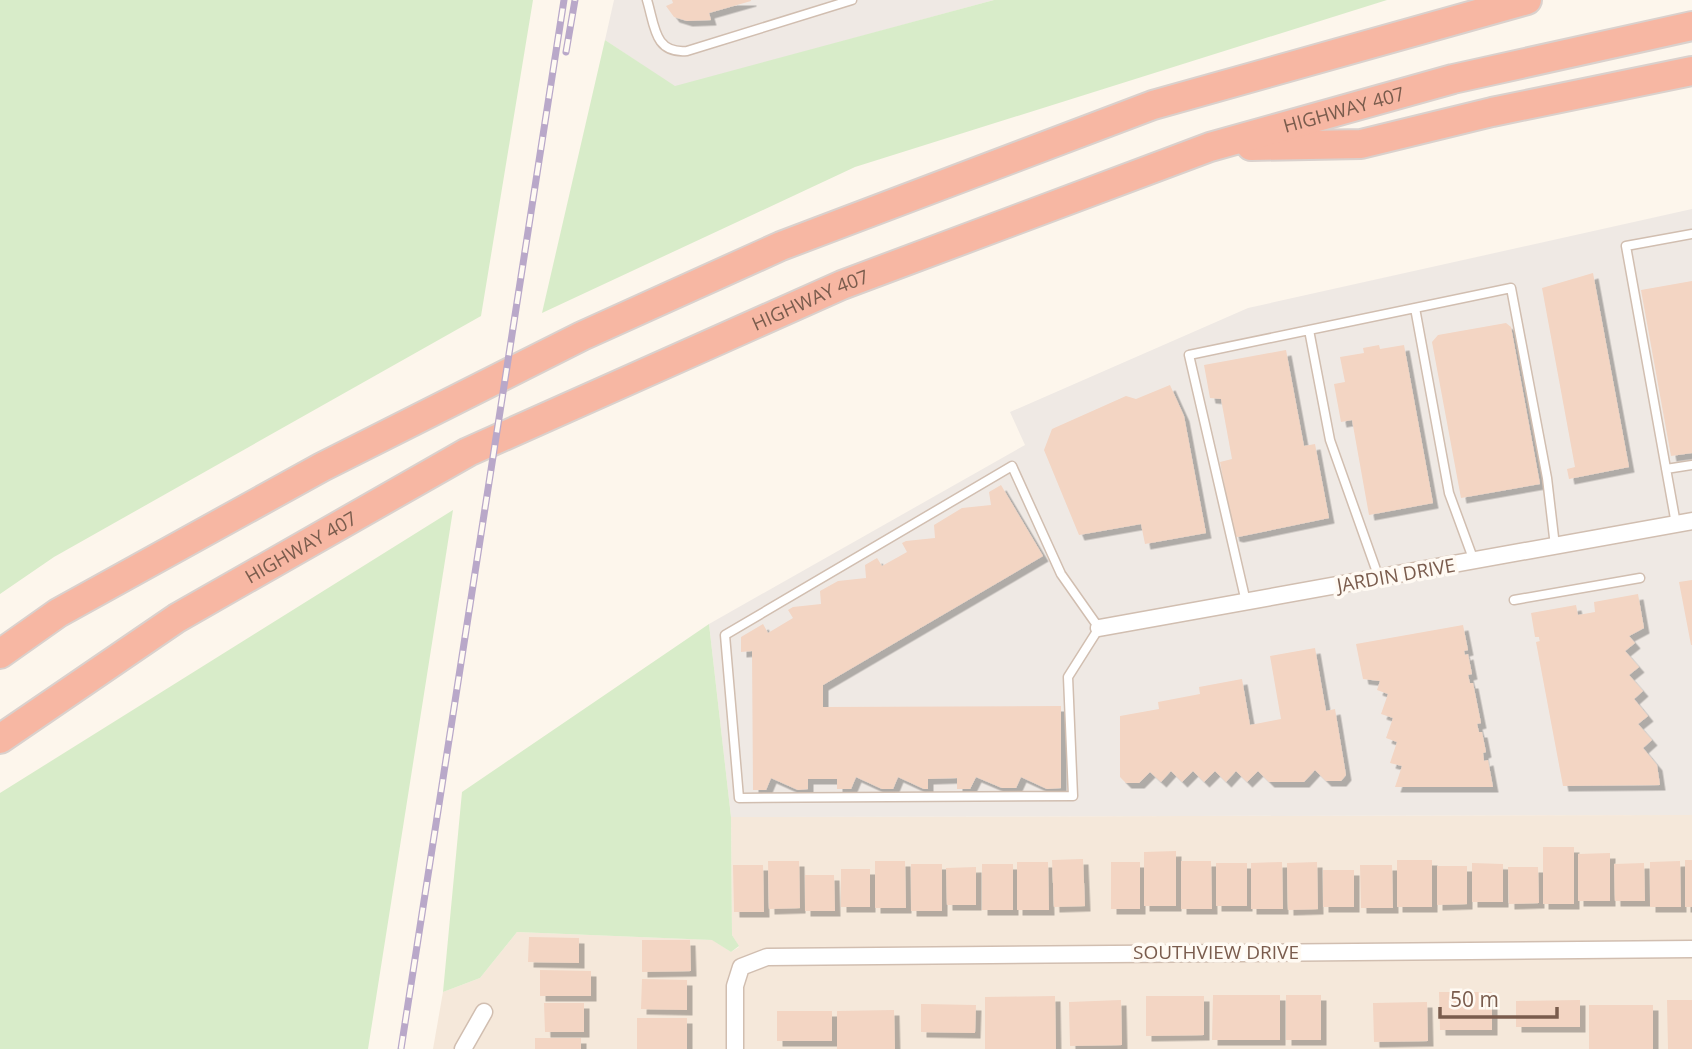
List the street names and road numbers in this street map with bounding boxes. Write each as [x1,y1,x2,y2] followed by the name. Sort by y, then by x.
[1280,80,1407,139] street label: HIGHWAY 407
[748,263,872,337] street label: HIGHWAY 407
[240,505,362,590] street label: HIGHWAY 407
[1333,552,1457,599] street label: JARDIN DRIVE
[1133,939,1299,965] street label: SOUTHVIEW DRIVE

